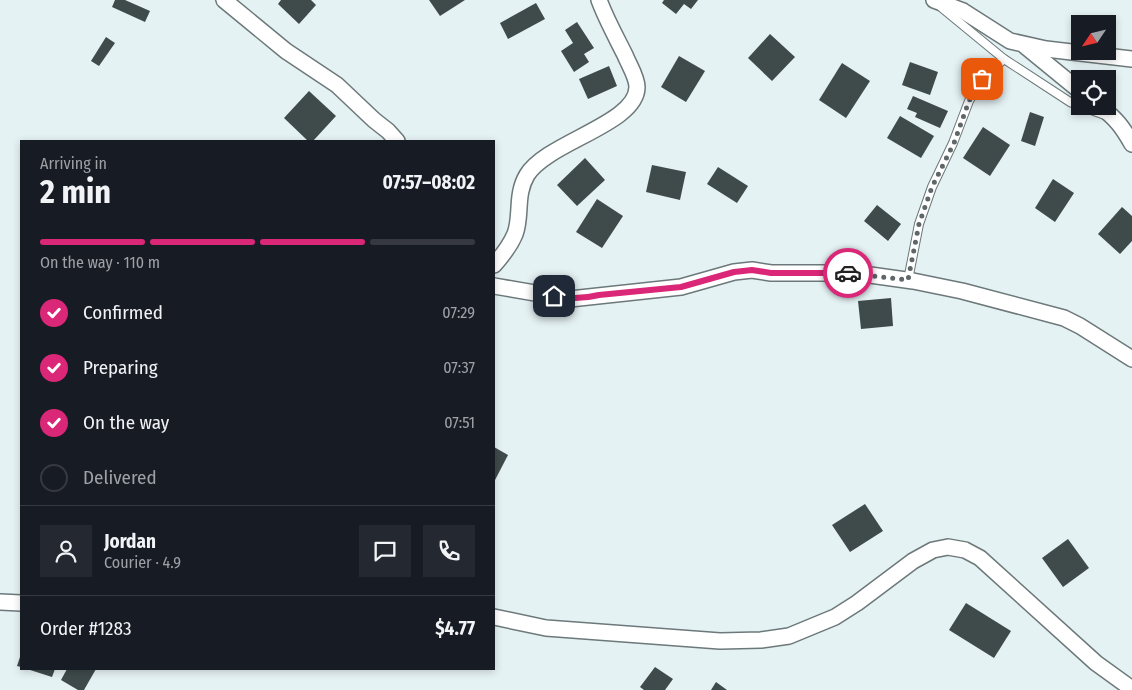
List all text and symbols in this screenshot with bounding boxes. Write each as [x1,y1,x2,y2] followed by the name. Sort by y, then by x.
[1071,15,1116,60] north arrow
[1071,15,1116,115] map controls
[961,58,1003,100] pin
[968,65,996,93] icon: bag
[1071,70,1116,115] button: locate
[40,154,107,173] text: Arriving in
[383,171,475,194] text: 07:57–08:02
[40,173,111,211] text: 2 min
[823,248,873,298] courier
[40,253,160,272] text: On the way · 110 m
[834,259,862,287] icon: car
[533,275,575,317] pin
[540,282,568,310] icon: home
[40,299,68,327] icon: check
[83,301,163,324] text: Confirmed
[442,303,475,322] text: 07:29
[40,354,68,382] icon: check
[83,356,158,379] text: Preparing
[443,358,475,377] text: 07:37
[40,409,68,437] icon: check
[83,411,169,434] text: On the way
[444,413,475,432] text: 07:51
[83,466,157,489] text: Delivered
[40,525,92,577] button: person
[359,525,411,577] button: chat
[423,525,475,577] button: phone
[104,530,156,553] text: Jordan
[104,553,181,572] text: Courier · 4.9
[40,617,132,640] text: Order #1283
[435,617,475,640] text: $4.77

